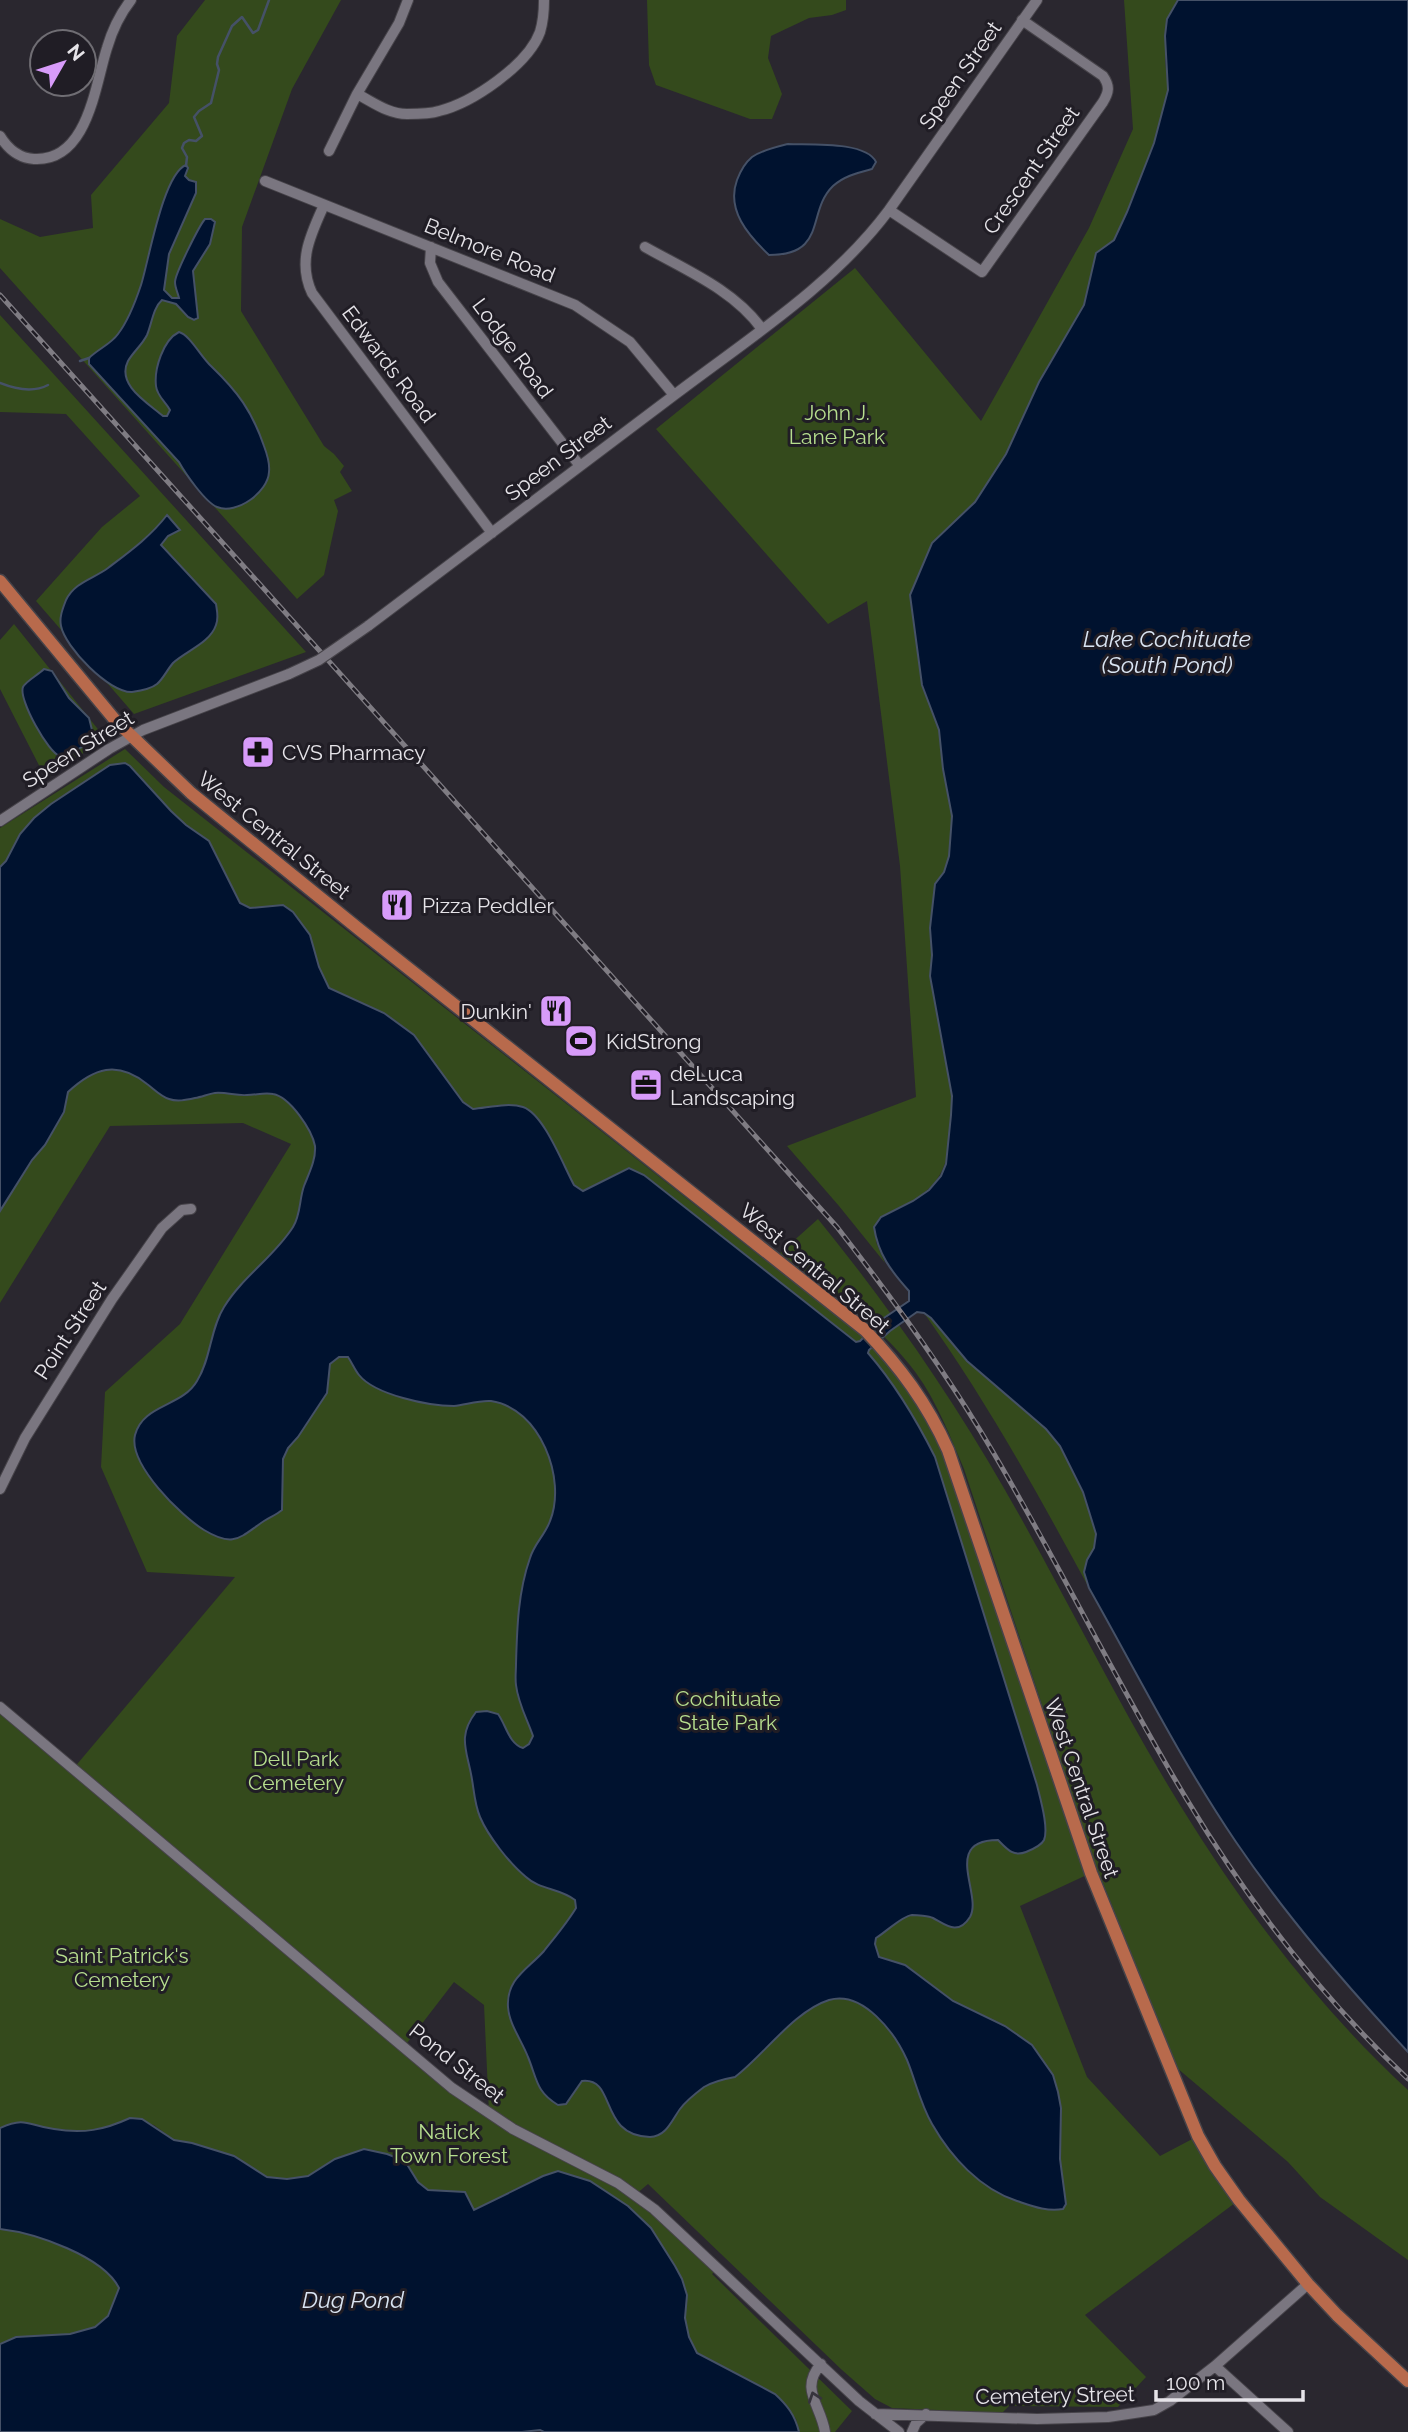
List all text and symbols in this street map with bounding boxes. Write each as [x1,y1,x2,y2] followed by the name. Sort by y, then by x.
[914,16,1006,134] street label: Speen Street
[28,28,98,98] north arrow
[63,40,89,65] text: N
[978,101,1084,239] street label: Crescent Street
[421,212,559,288] street label: Belmore Road
[467,293,559,403] street label: Lodge Road
[337,301,441,427] street label: Edwards Road
[789,400,885,449] park label: John J. Lane Park
[500,410,616,506] street label: Speen Street
[1083,625,1251,678] water label: Lake Cochituate (South Pond)
[18,705,138,793] street label: Speen Street
[239,733,277,771] pharmacy icon: CVS Pharmacy
[282,740,426,765] place label: CVS Pharmacy
[193,766,355,904] street label: West Central Street
[378,886,416,924] restaurant icon: Pizza Peddler
[422,893,554,918] place label: Pizza Peddler
[537,992,575,1030] restaurant icon: Dunkin'
[460,999,532,1024] place label: Dunkin'
[562,1022,600,1060] sports icon: KidStrong
[606,1029,702,1054] place label: KidStrong
[670,1061,795,1110] place label: deLuca Landscaping
[627,1066,665,1104] office icon: deLuca Landscaping
[735,1198,895,1338] street label: West Central Street
[29,1276,111,1384] street label: Point Street
[675,1686,781,1735] park label: Cochituate State Park
[1039,1695,1125,1881] street label: West Central Street
[248,1746,344,1795] park label: Dell Park Cemetery
[55,1943,189,1992] park label: Saint Patrick's Cemetery
[404,2018,510,2108] street label: Pond Street
[390,2119,508,2168] park label: Natick Town Forest
[302,2286,405,2313] water label: Dug Pond
[1156,2358,1303,2402] scale bar
[1166,2370,1225,2395] text: 100 m
[975,2381,1135,2409] street label: Cemetery Street
[808,2391,822,2403] one-way arrow

